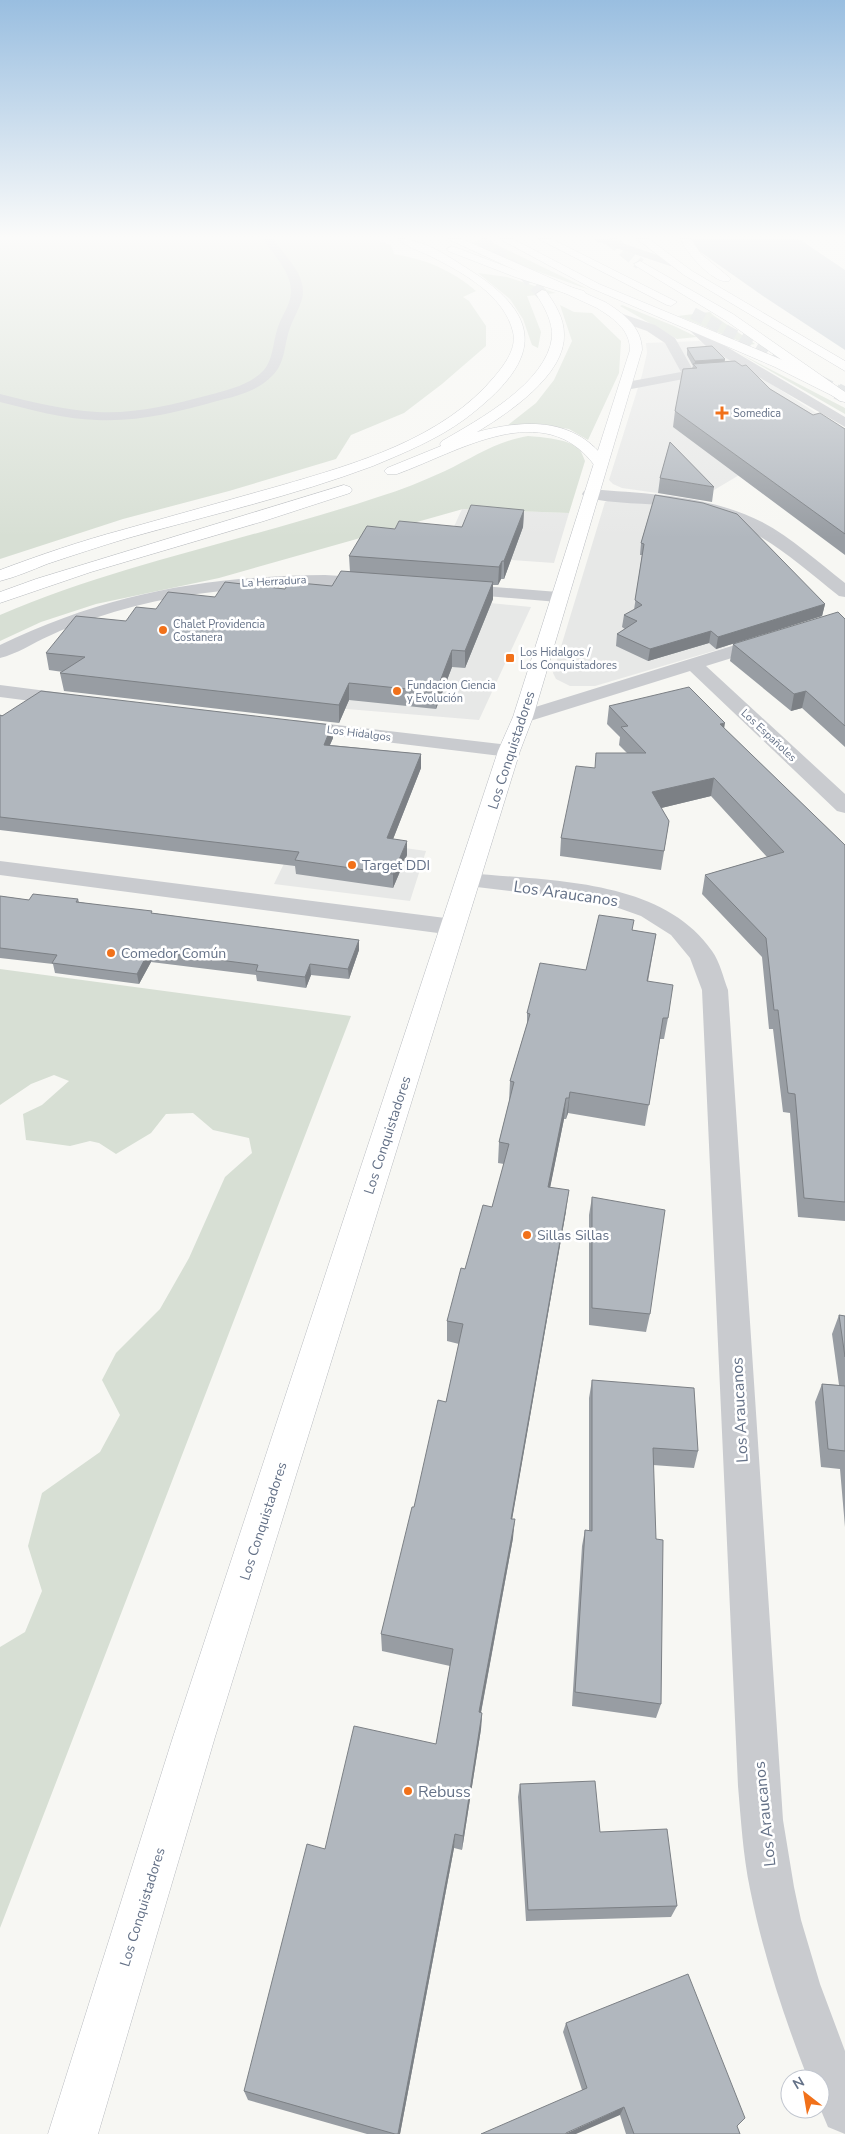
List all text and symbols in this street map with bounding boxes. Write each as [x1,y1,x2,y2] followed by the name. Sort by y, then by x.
[715,406,729,420] marker: Somedica
[733,406,781,421] place label: Somedica
[241,572,307,591] street label: La Herradura
[173,617,265,645] place label: Chalet Providencia Costanera
[157,624,169,636] marker: Chalet Providencia Costanera
[520,645,617,673] place label: Los Hidalgos / Los Conquistadores
[504,652,516,664] marker: Los Hidalgos / Los Conquistadores
[407,678,496,706] place label: Fundacion Ciencia y Evolución
[391,685,403,697] marker: Fundacion Ciencia y Evolución
[483,688,540,812] street label: Los Conquistadores
[738,706,800,765] street label: Los Españoles
[326,722,392,745] street label: Los Hidalgos
[362,856,430,875] place label: Target DDI
[346,859,358,871] marker: Target DDI
[512,876,620,912] street label: Los Araucanos
[121,944,226,963] place label: Comedor Común
[105,947,117,959] marker: Comedor Común
[359,1073,416,1197] street label: Los Conquistadores
[537,1226,609,1245] place label: Sillas Sillas
[521,1229,533,1241] marker: Sillas Sillas
[726,1357,754,1463] street label: Los Araucanos
[235,1459,292,1583] street label: Los Conquistadores
[749,1760,781,1868] street label: Los Araucanos
[418,1781,471,1803] place label: Rebuss
[402,1785,414,1797] marker: Rebuss
[115,1845,170,1969] street label: Los Conquistadores
[780,2069,830,2119] north arrow
[789,2072,808,2094] text: N

